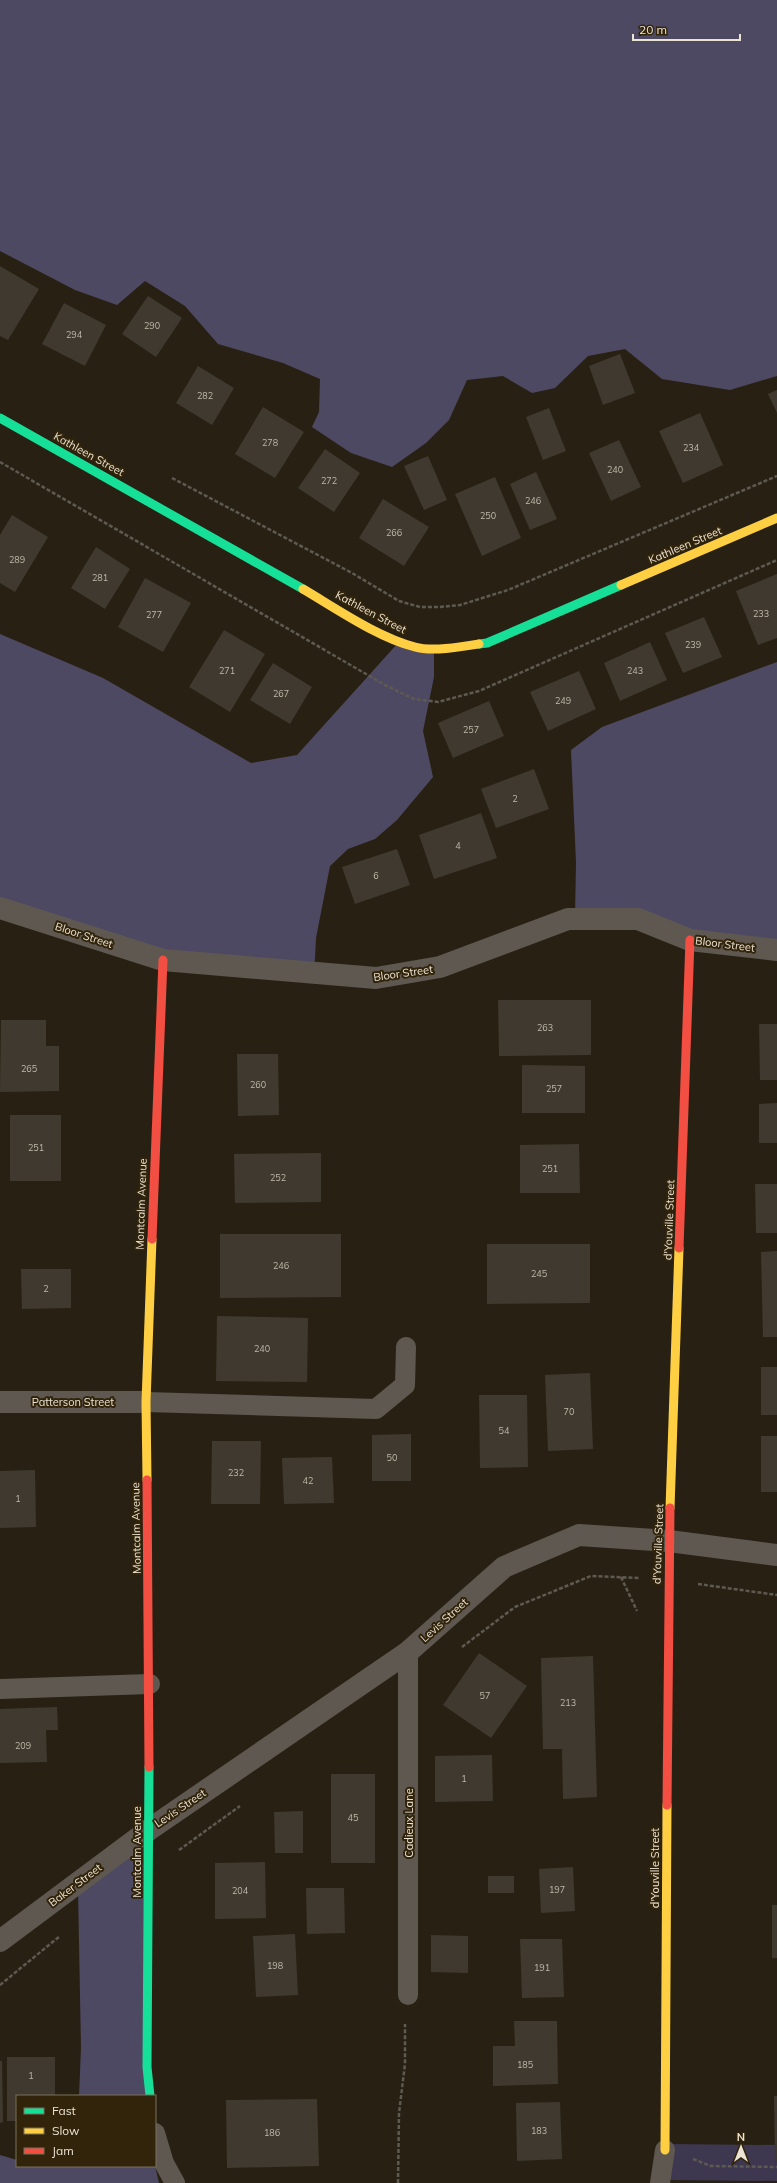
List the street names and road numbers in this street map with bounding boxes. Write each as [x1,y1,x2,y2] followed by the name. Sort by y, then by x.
[51,429,127,479] street label: Kathleen Street
[646,523,724,567] street label: Kathleen Street
[333,587,409,637] street label: Kathleen Street
[53,919,115,951] street label: Bloor Street
[694,933,756,955] street label: Bloor Street
[372,962,434,984] street label: Bloor Street
[132,1158,150,1250] street label: Montcalm Avenue
[661,1179,677,1260] street label: d'Youville Street
[32,1395,114,1409] street label: Patterson Street
[128,1482,144,1574] street label: Montcalm Avenue
[650,1503,666,1584] street label: d'Youville Street
[417,1595,471,1645] street label: Levis Street
[152,1786,209,1830] street label: Levis Street
[402,1788,416,1858] street label: Cadieux Lane
[130,1806,144,1898] street label: Montcalm Avenue
[648,1828,662,1908] street label: d'Youville Street
[46,1860,104,1910] street label: Baker Street

